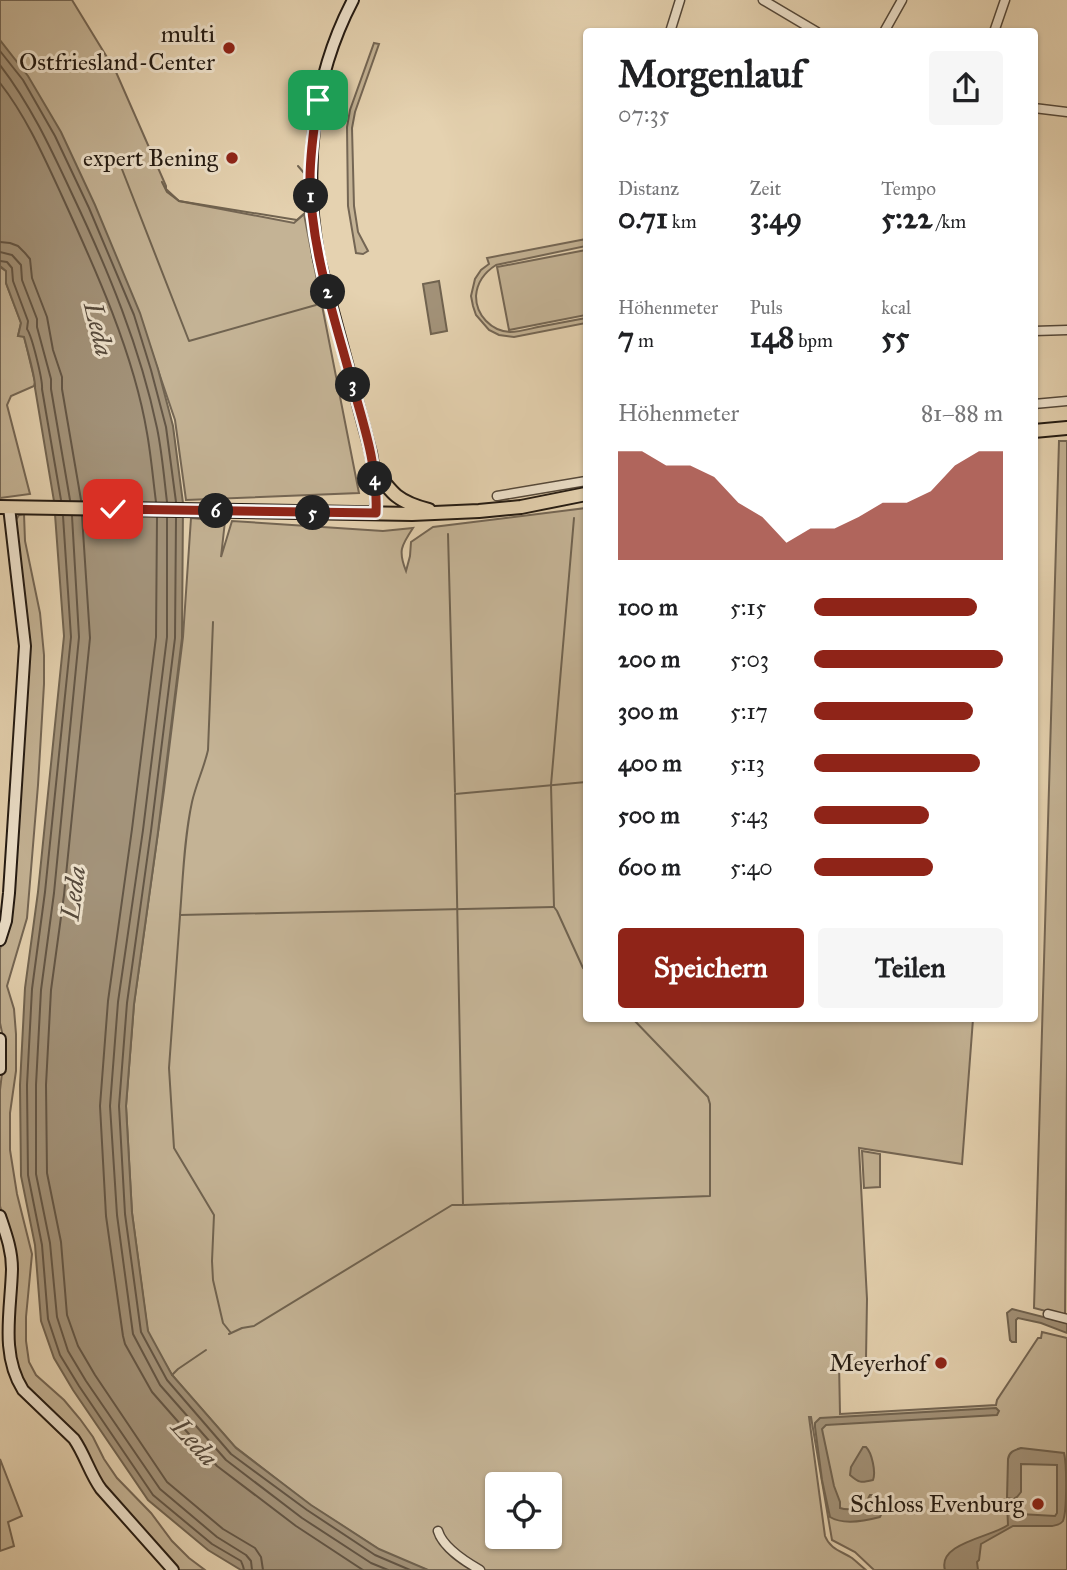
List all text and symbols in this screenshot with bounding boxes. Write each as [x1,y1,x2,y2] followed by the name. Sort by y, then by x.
[19,19,215,77] place label: multi Ostfriesland-Center
[221,40,237,56] marker: multi Ostfriesland-Center
[618,51,804,97] text: Morgenlauf
[929,51,1003,125] button: share
[288,70,348,130] pin
[299,81,337,119] icon: arrive
[618,100,669,128] text: 07:35
[83,143,219,173] place label: expert Bening
[224,150,240,166] marker: expert Bening
[618,177,679,200] text: Distanz
[750,177,781,200] text: Zeit
[881,177,936,200] text: Tempo
[294,178,328,214] pin: 1
[307,184,314,207] text: 1
[618,200,668,236] text: 0.71
[750,200,802,236] text: 3:49
[881,200,932,236] text: 5:22
[668,210,697,233] text: km
[932,210,966,233] text: /km
[310,274,346,310] pin: 2
[323,280,332,303] text: 2
[618,296,718,319] text: Höhenmeter
[750,296,783,319] text: Puls
[881,296,911,319] text: kcal
[77,298,121,359] water label: Leda
[618,319,634,355] text: 7
[750,319,794,355] text: 148
[881,319,909,355] text: 55
[634,329,654,352] text: m
[794,329,833,352] text: bpm
[336,368,370,402] pin: 3
[349,373,356,396] text: 3
[618,399,739,427] text: Höhenmeter
[921,399,1003,427] text: 81–88 m
[358,462,392,496] pin: 4
[369,467,380,490] text: 4
[83,479,143,539] pin
[94,490,132,528] icon: check
[198,494,234,528] pin: 6
[296,496,330,530] pin: 5
[211,499,220,522] text: 6
[308,501,317,524] text: 5
[618,593,678,621] text: 100 m
[730,593,766,621] text: 5:15
[618,645,680,673] text: 200 m
[730,645,769,673] text: 5:03
[618,697,678,725] text: 300 m
[730,697,768,725] text: 5:17
[618,749,682,777] text: 400 m
[730,749,765,777] text: 5:13
[618,801,680,829] text: 500 m
[730,801,769,829] text: 5:43
[618,853,681,881] text: 600 m
[730,853,773,881] text: 5:40
[54,864,92,923] water label: Leda
[618,928,804,1008] button: Speichern
[818,928,1003,1008] button: Teilen
[829,1348,931,1378] place label: Meyerhof
[933,1355,949,1371] marker: Meyerhof
[164,1410,225,1473] water label: Leda
[485,1472,562,1549] map controls
[485,1472,562,1549] button: locate
[850,1489,1025,1519] place label: Schloss Evenburg
[1030,1496,1046,1512] marker: Schloss Evenburg

